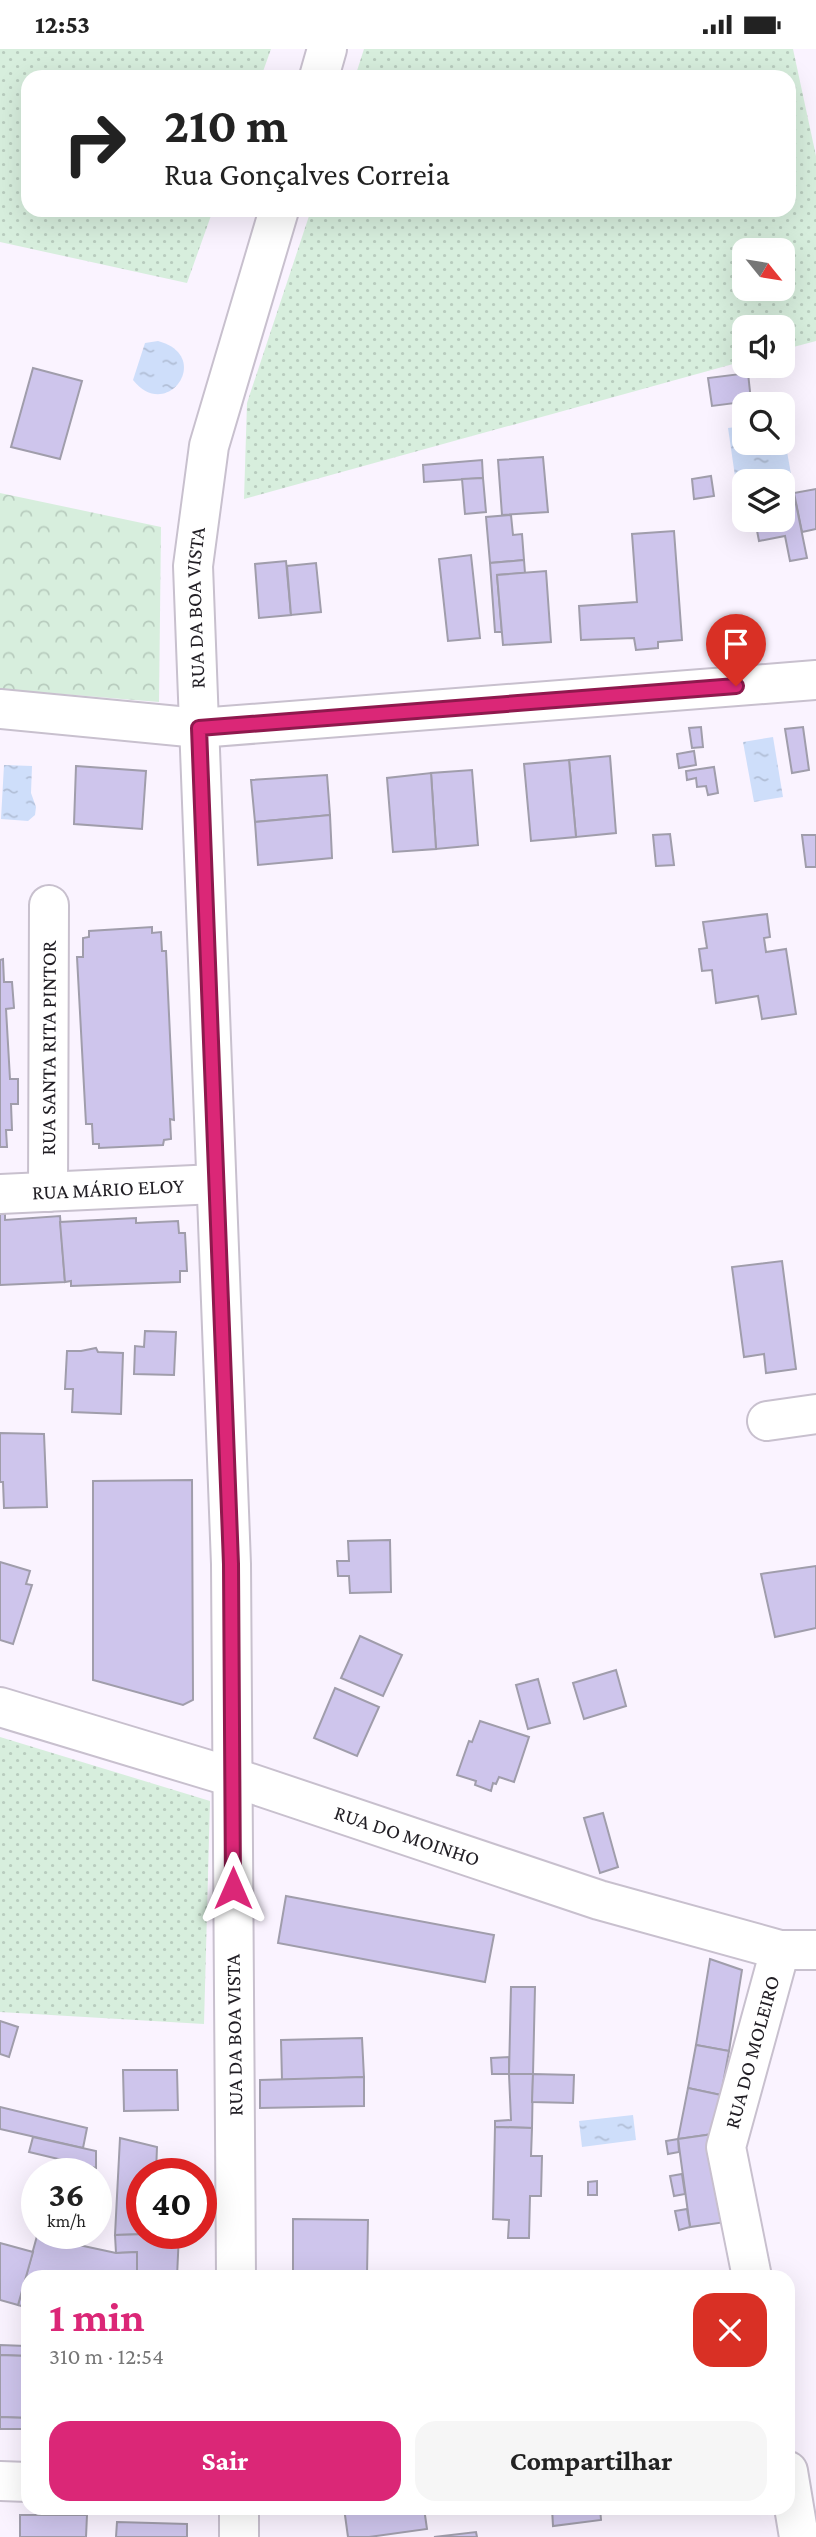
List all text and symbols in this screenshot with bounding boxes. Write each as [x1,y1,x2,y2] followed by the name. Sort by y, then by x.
[35,10,90,39] text: 12:53
[49,98,140,189] icon: right
[164,98,288,153] text: 210 m
[164,156,450,192] text: Rua Gonçalves Correia
[732,238,794,301] north arrow
[732,238,795,532] map controls
[732,315,795,378] button: sound
[732,392,795,455] button: search
[732,469,795,532] button: layers
[181,525,210,689] street label: RUA DA BOA VISTA
[706,614,766,686] pin
[717,625,755,663] icon: arrive
[36,940,61,1156] street label: RUA SANTA RITA PINTOR
[31,1173,185,1205] street label: RUA MÁRIO ELOY
[331,1800,483,1871] street label: RUA DO MOINHO
[196,1851,270,1925] position arrow
[221,1954,247,2116] street label: RUA DA BOA VISTA
[720,1973,784,2131] street label: RUA DO MOLEIRO
[126,2158,217,2249] speed limit sign: 40
[48,2175,85,2214] text: 36
[47,2211,86,2231] text: km/h
[49,2293,145,2340] text: 1 min
[693,2293,767,2367] button: close
[49,2343,164,2369] text: 310 m · 12:54
[49,2421,401,2501] button: Sair
[415,2421,767,2501] button: Compartilhar

